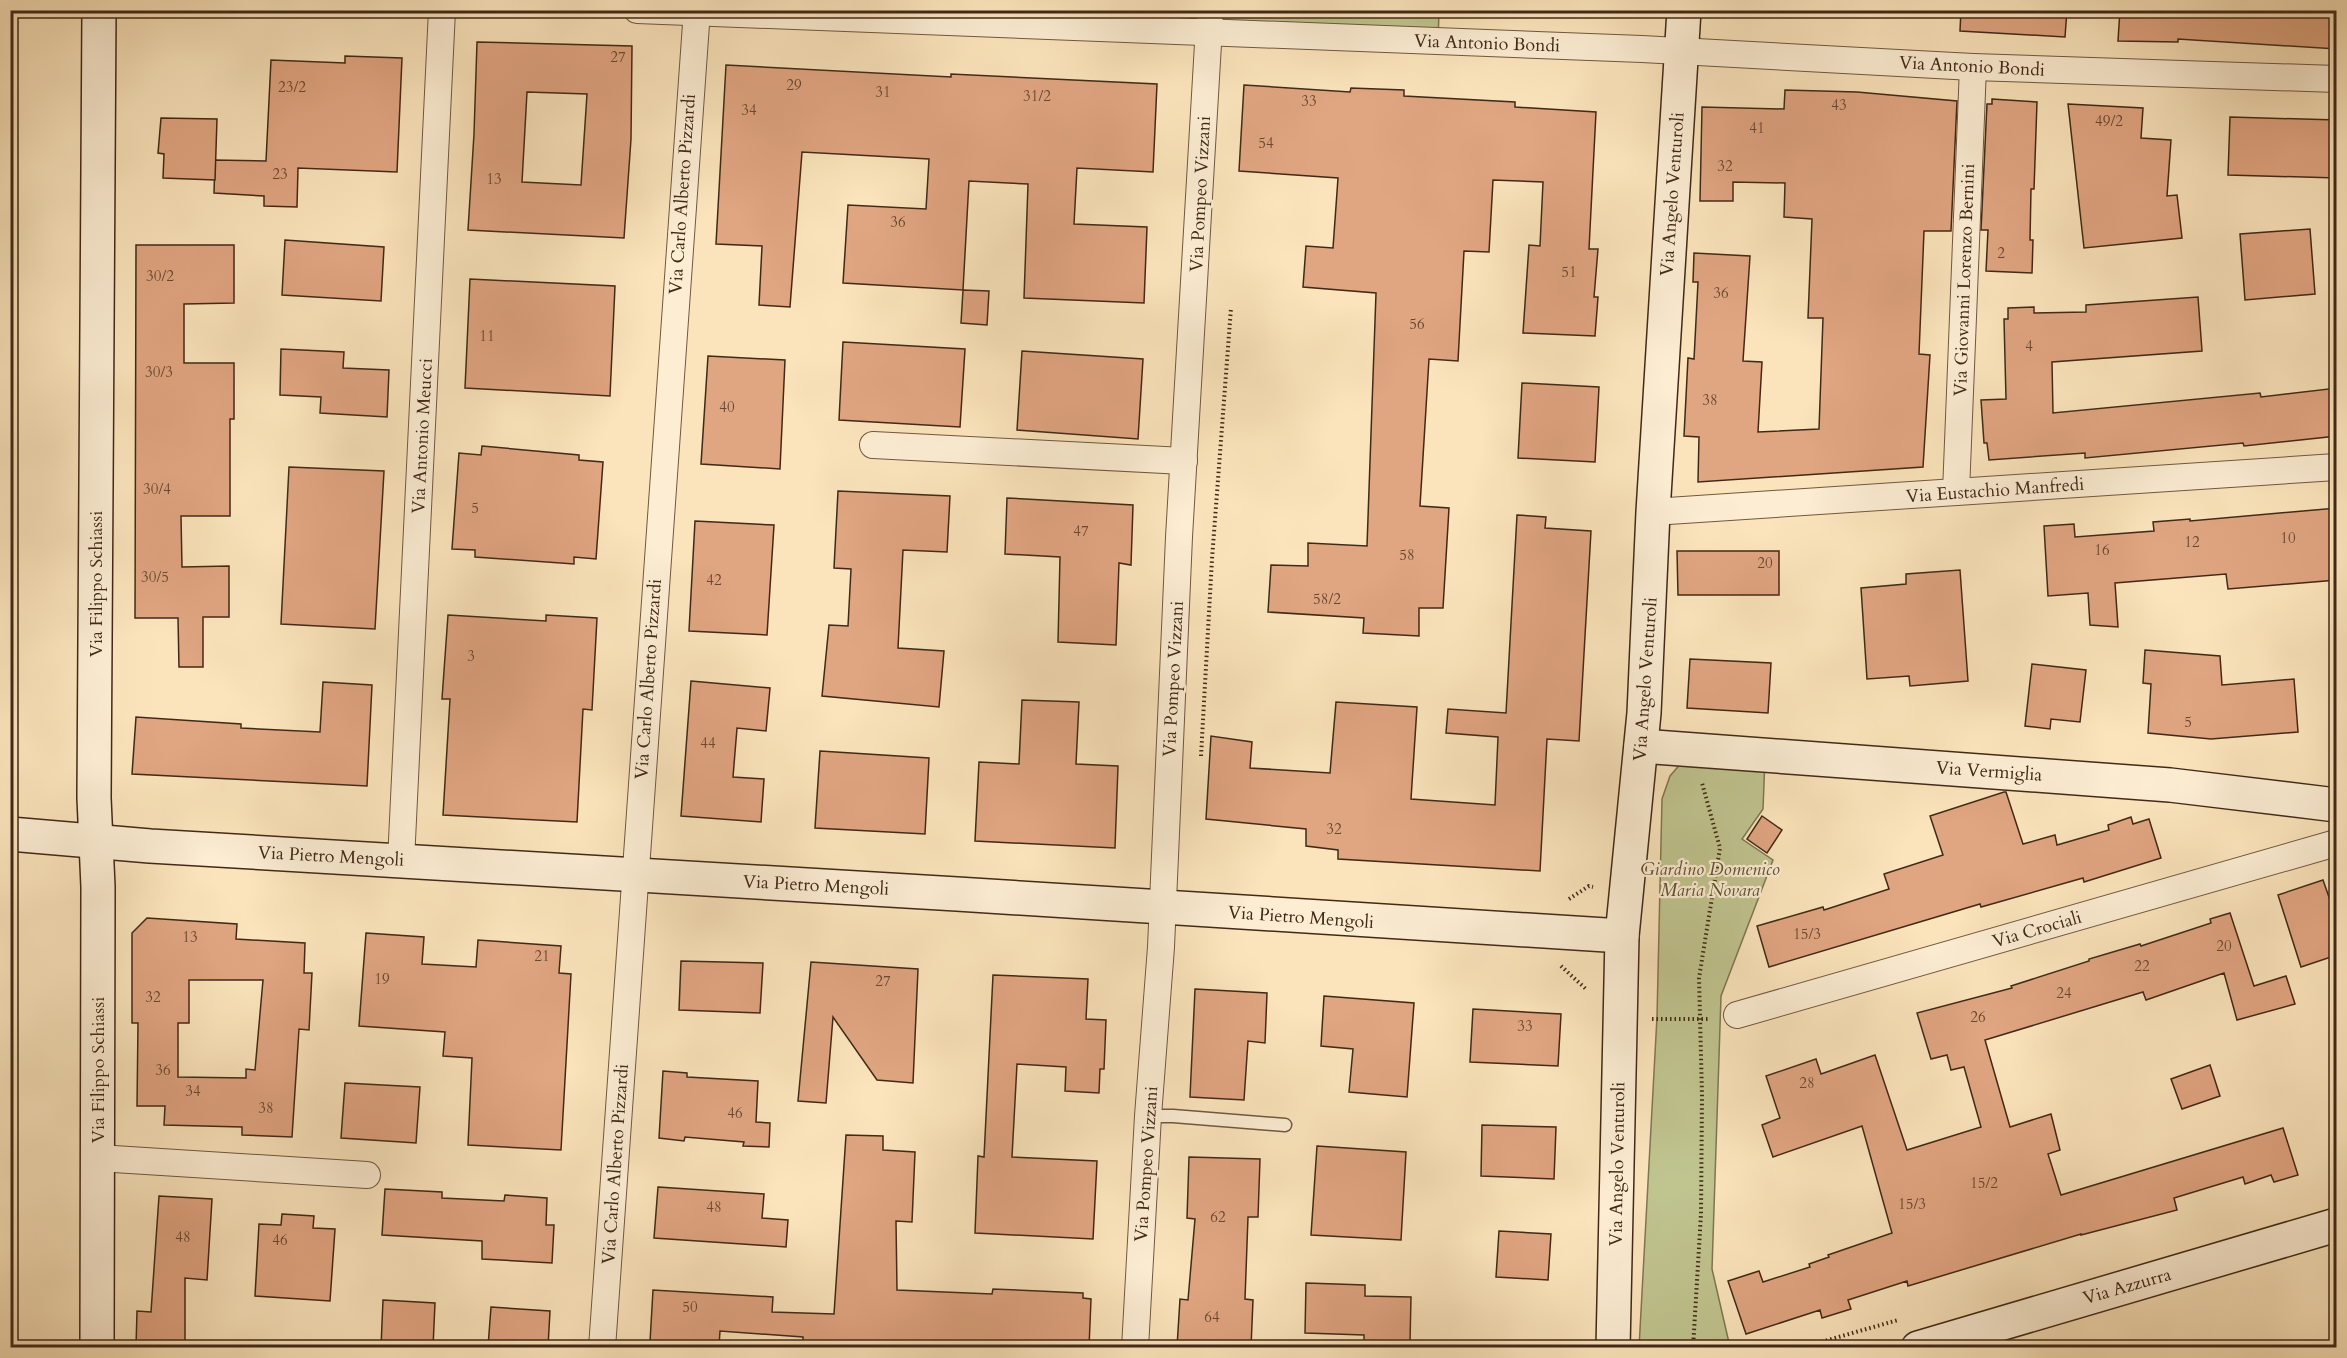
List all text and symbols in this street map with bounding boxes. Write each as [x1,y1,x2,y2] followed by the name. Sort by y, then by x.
[1414,28,1560,59] street label: Via Antonio Bondi
[610,47,626,67] house number: 27
[1898,50,2046,83] street label: Via Antonio Bondi
[786,75,802,95] house number: 29
[278,77,306,97] house number: 23/2
[875,82,891,102] house number: 31
[1023,86,1051,106] house number: 31/2
[1301,91,1317,111] house number: 33
[663,93,702,295] street label: Via Carlo Alberto Pizzardi
[1831,95,1847,115] house number: 43
[741,100,757,120] house number: 34
[1654,111,1691,277] street label: Via Angelo Venturoli
[2095,111,2123,131] house number: 49/2
[1184,115,1217,273] street label: Via Pompeo Vizzani
[1749,118,1765,138] house number: 41
[1258,133,1274,153] house number: 54
[1717,156,1733,176] house number: 32
[1948,163,1981,397] street label: Via Giovanni Lorenzo Bernini
[272,164,288,184] house number: 23
[486,169,502,189] house number: 13
[890,212,906,232] house number: 36
[1997,243,2005,263] house number: 2
[1561,262,1577,282] house number: 51
[146,266,174,286] house number: 30/2
[1713,283,1729,303] house number: 36
[1409,314,1425,334] house number: 56
[479,326,495,346] house number: 11
[2025,336,2033,356] house number: 4
[406,358,439,514] street label: Via Antonio Meucci
[145,362,173,382] house number: 30/3
[1702,390,1718,410] house number: 38
[719,397,735,417] house number: 40
[1905,472,2085,509] street label: Via Eustachio Manfredi
[143,479,171,499] house number: 30/4
[471,498,479,518] house number: 5
[84,511,109,657] street label: Via Filippo Schiassi
[1073,521,1089,541] house number: 47
[2280,528,2296,548] house number: 10
[2184,532,2200,552] house number: 12
[2094,540,2110,560] house number: 16
[1399,545,1415,565] house number: 58
[1757,553,1773,573] house number: 20
[141,567,169,587] house number: 30/5
[706,570,722,590] house number: 42
[629,578,668,780] street label: Via Carlo Alberto Pizzardi
[1313,589,1341,609] house number: 58/2
[1627,596,1664,762] street label: Via Angelo Venturoli
[1157,600,1190,758] street label: Via Pompeo Vizzani
[467,646,475,666] house number: 3
[2184,712,2192,732] house number: 5
[700,733,716,753] house number: 44
[1935,755,2043,788] street label: Via Vermiglia
[1326,819,1342,839] house number: 32
[257,840,405,873] street label: Via Pietro Mengoli
[1640,857,1780,903] park label: Giardino Domenico Maria Novara
[742,869,890,902] street label: Via Pietro Mengoli
[1227,900,1375,935] street label: Via Pietro Mengoli
[1990,905,2085,954] street label: Via Crociali
[1793,924,1821,944] house number: 15/3
[182,927,198,947] house number: 13
[2216,936,2232,956] house number: 20
[534,946,550,966] house number: 21
[2134,956,2150,976] house number: 22
[374,969,390,989] house number: 19
[875,971,891,991] house number: 27
[2056,983,2072,1003] house number: 24
[145,987,161,1007] house number: 32
[86,997,111,1143] street label: Via Filippo Schiassi
[1970,1007,1986,1027] house number: 26
[1517,1016,1533,1036] house number: 33
[155,1060,171,1080] house number: 36
[596,1063,635,1265] street label: Via Carlo Alberto Pizzardi
[1799,1073,1815,1093] house number: 28
[185,1081,201,1101] house number: 34
[1604,1082,1631,1246] street label: Via Angelo Venturoli
[1129,1085,1164,1243] street label: Via Pompeo Vizzani
[258,1098,274,1118] house number: 38
[727,1103,743,1123] house number: 46
[1970,1173,1998,1193] house number: 15/2
[1898,1194,1926,1214] house number: 15/3
[706,1197,722,1217] house number: 48
[1210,1207,1226,1227] house number: 62
[175,1227,191,1247] house number: 48
[272,1230,288,1250] house number: 46
[2080,1262,2174,1311] street label: Via Azzurra
[682,1297,698,1317] house number: 50
[1204,1307,1220,1327] house number: 64

